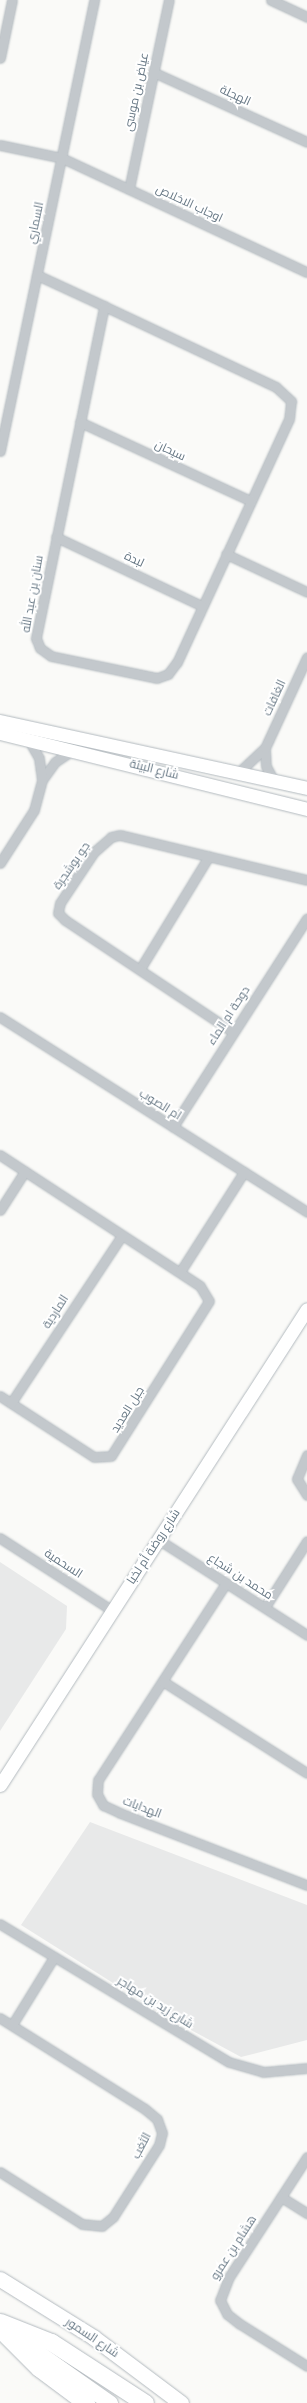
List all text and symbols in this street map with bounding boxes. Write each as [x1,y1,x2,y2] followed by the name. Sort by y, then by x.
[122,51,152,133] street label: عياض بن موسى
[217,83,253,109] street label: الهجلة
[153,182,225,226] street label: اوجاب الاخلاص
[25,201,47,245] street label: السماري
[152,438,188,464] street label: سيحان
[122,549,146,571] street label: لبدة
[19,554,47,634] street label: سنان بن عبد الله
[260,678,290,718] street label: الغافات
[128,757,180,783] street label: شارع البيئة
[50,840,94,892] street label: جو بوشجرة
[205,984,253,1048] street label: دوحة ام الماء
[136,1086,184,1124] street label: ام الصوب
[40,1292,72,1332] street label: الماردية
[108,1384,148,1436] street label: جبل العديد
[124,1507,184,1587] street label: شارع روضة أم لخبا
[41,1546,85,1582] street label: السحمية
[205,1551,275,1603] street label: محمد بن شجاع
[121,1794,163,1822] street label: الهدايات
[114,1974,196,2032] street label: شارع زيد بن مهاجر
[129,2130,155,2162] street label: الثغب
[208,2213,260,2283] street label: هشام بن عمرو
[63,2315,121,2361] street label: شارع السمور

